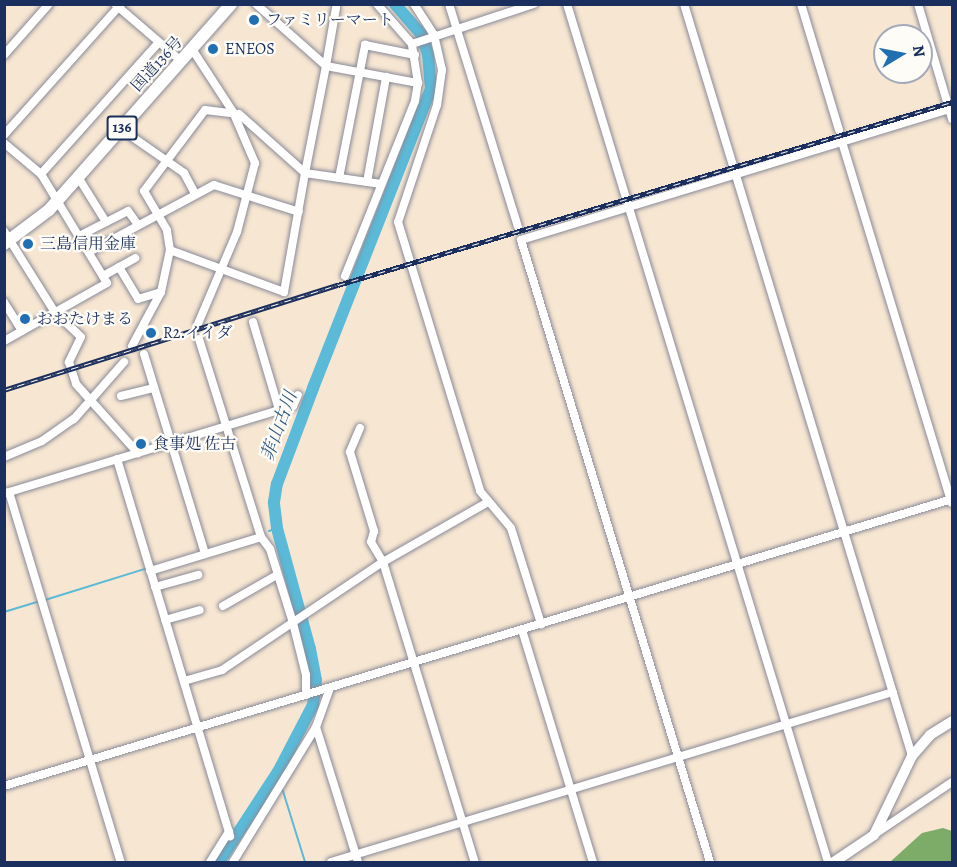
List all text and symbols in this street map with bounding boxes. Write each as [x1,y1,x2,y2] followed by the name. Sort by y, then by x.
[266,10,394,30] place label: ファミリーマート
[247,13,261,27] marker: ファミリーマート
[873,24,933,84] north arrow
[127,32,187,96] street label: 国道136号
[225,39,275,59] place label: ENEOS
[206,42,220,56] marker: ENEOS
[907,44,931,59] text: N
[106,116,138,140] road number: 136
[40,234,136,254] place label: 三島信用金庫
[21,237,35,251] marker: 三島信用金庫
[37,309,133,329] place label: おおたけまる
[18,312,32,326] marker: おおたけまる
[163,323,233,343] place label: R2.イイダ
[144,326,158,340] marker: R2.イイダ
[257,388,301,464] water label: 菲山古川
[153,434,236,454] place label: 食事処 佐古
[134,437,148,451] marker: 食事処 佐古

